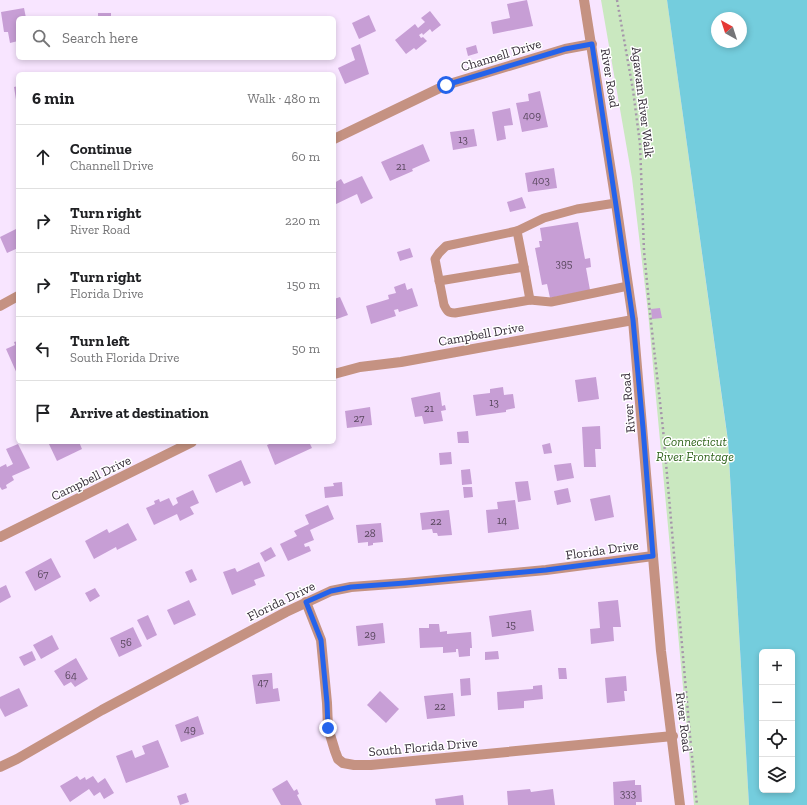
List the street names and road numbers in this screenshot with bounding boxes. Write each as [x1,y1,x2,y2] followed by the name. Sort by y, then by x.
[459,36,543,74] street label: Channell Drive
[629,46,657,159] street label: Agawam River Walk
[598,47,622,109] street label: River Road
[437,319,525,349] street label: Campbell Drive
[618,372,638,434] street label: River Road
[49,452,133,504] street label: Campbell Drive
[565,537,639,563] street label: Florida Drive
[245,578,317,624] street label: Florida Drive
[673,691,695,753] street label: River Road
[368,735,478,759] street label: South Florida Drive

